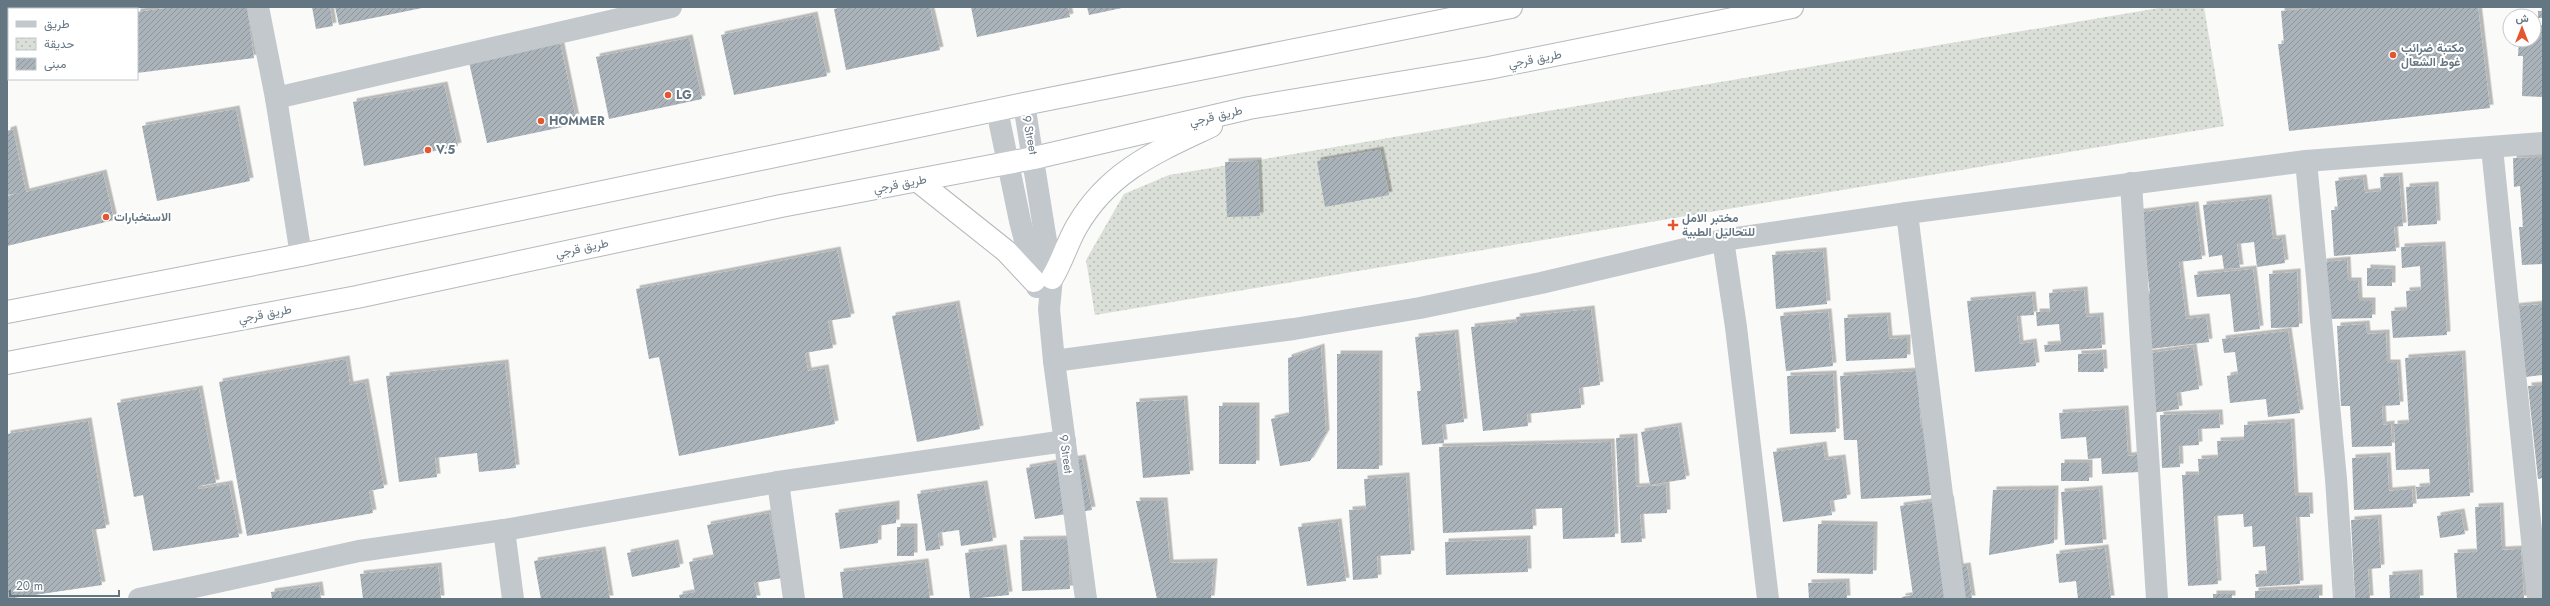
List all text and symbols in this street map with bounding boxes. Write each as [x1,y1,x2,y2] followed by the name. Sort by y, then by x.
[8,8,138,80] legend
[2502,8,2542,48] north arrow
[2515,10,2529,26] text: ش
[44,15,70,33] text: طريق
[44,35,74,53] text: حديقة
[2401,39,2465,71] place label: مكتبة ضرائب غوط الشعال
[1507,45,1564,74] street label: طريق قرجي
[2388,50,2398,60] marker: مكتبة ضرائب غوط الشعال
[44,55,66,73] text: مبنى
[676,86,692,104] place label: LG
[663,90,673,100] marker: LG
[1188,101,1245,132] street label: طريق قرجي
[549,112,605,130] place label: HOMMER
[1017,114,1043,156] street label: 9 Street
[536,116,546,126] marker: HOMMER
[435,141,455,159] place label: V.5
[423,145,433,155] marker: V.5
[872,170,929,199] street label: طريق قرجي
[114,208,171,226] place label: الاستخبارات
[1682,209,1755,241] place label: مختبر الامل للتحاليل الطبية
[101,212,111,222] marker: الاستخبارات
[1667,219,1679,231] marker: مختبر الامل للتحاليل الطبية
[554,234,611,263] street label: طريق قرجي
[237,300,294,329] street label: طريق قرجي
[1054,433,1078,475] street label: 9 Street
[10,572,119,598] scale bar
[16,577,43,595] text: 20 m

